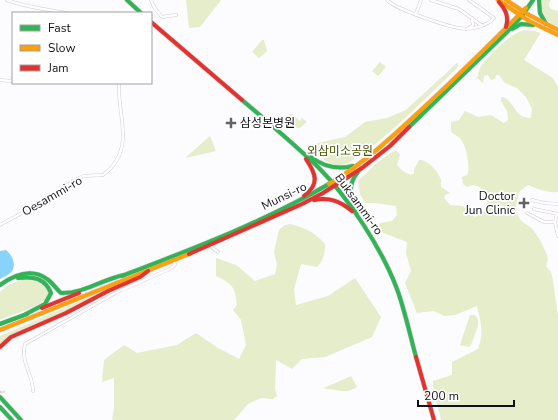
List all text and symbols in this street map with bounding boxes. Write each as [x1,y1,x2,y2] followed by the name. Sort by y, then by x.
[12,12,152,84] legend
[48,20,71,36] text: Fast
[48,40,76,56] text: Slow
[47,60,69,76] text: Jam
[240,115,295,131] place label: 삼성본병원
[225,117,237,129] marker: 삼성본병원
[307,143,373,159] park label: 외삼미소공원
[331,170,387,238] street label: Buksammi-ro
[19,172,85,220] street label: Oesammi-ro
[259,178,310,214] street label: Munsi-ro
[464,188,516,218] place label: Doctor Jun Clinic
[518,197,530,209] marker: Doctor Jun Clinic
[418,382,514,408] scale bar
[424,388,459,404] text: 200 m

